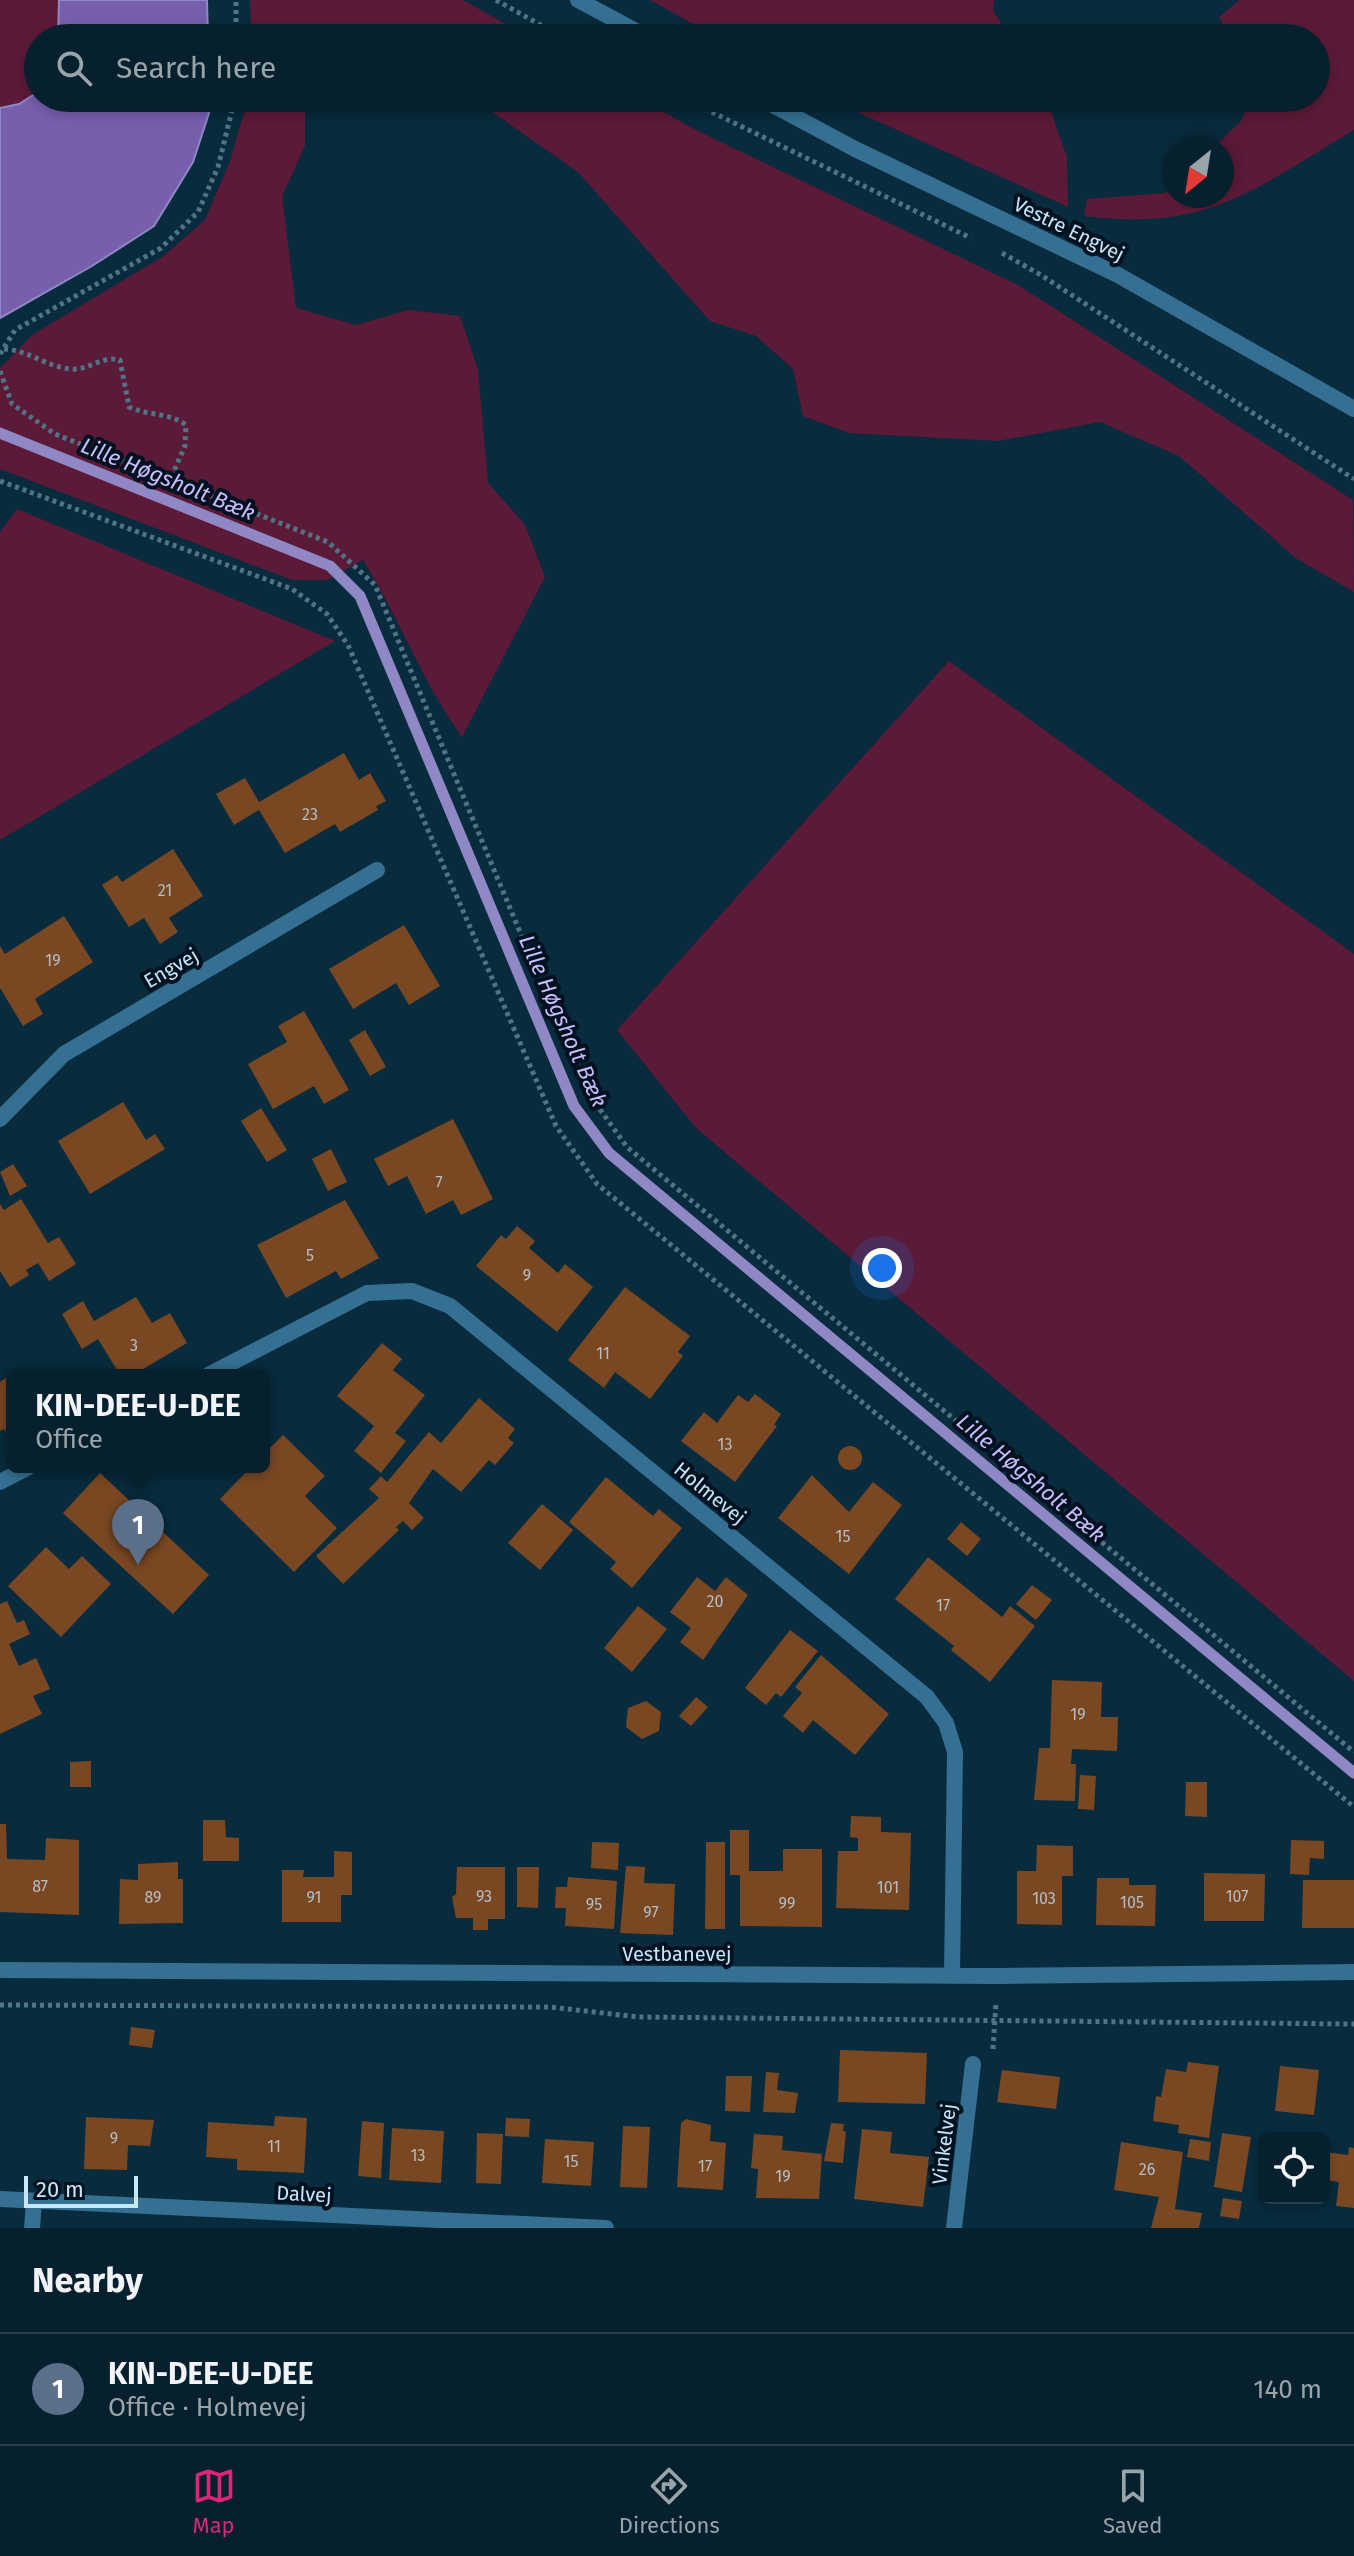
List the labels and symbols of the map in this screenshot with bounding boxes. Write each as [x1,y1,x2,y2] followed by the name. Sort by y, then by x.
[1162,136,1234,208] north arrow
[1010,192,1128,266] street label: Vestre Engvej
[77,432,259,526] water label: Lille Høgsholt Bæk
[302,805,318,824] house number: 23
[158,881,172,900] house number: 21
[513,931,613,1111] water label: Lille Høgsholt Bæk
[139,943,203,993] street label: Engvej
[45,951,61,970] house number: 19
[435,1173,443,1192] house number: 7
[306,1246,314,1265] house number: 5
[862,1248,902,1288] your location
[523,1266,531,1285] house number: 9
[130,1336,138,1355] house number: 3
[596,1344,610,1363] house number: 11
[951,1408,1111,1548] water label: Lille Høgsholt Bæk
[718,1435,732,1454] house number: 13
[669,1457,751,1529] street label: Holmevej
[112,1499,164,1565] pin: 1
[836,1527,850,1546] house number: 15
[707,1592,723,1611] house number: 20
[936,1596,950,1615] house number: 17
[1070,1705,1086,1724] house number: 19
[32,1877,48,1896] house number: 87
[877,1878,899,1897] house number: 101
[476,1887,492,1906] house number: 93
[1226,1887,1248,1906] house number: 107
[145,1888,161,1907] house number: 89
[306,1888,322,1907] house number: 91
[1032,1889,1056,1908] house number: 103
[1120,1893,1144,1912] house number: 105
[779,1894,795,1913] house number: 99
[586,1895,602,1914] house number: 95
[643,1903,659,1922] house number: 97
[622,1942,732,1966] street label: Vestbanevej
[927,2102,961,2186] street label: Vinkelvej
[110,2129,118,2148] house number: 9
[267,2137,281,2156] house number: 11
[411,2146,425,2165] house number: 13
[564,2152,578,2171] house number: 15
[698,2157,712,2176] house number: 17
[1139,2160,1155,2179] house number: 26
[775,2167,791,2186] house number: 19
[24,2172,138,2208] scale bar
[276,2181,332,2207] street label: Dalvej

